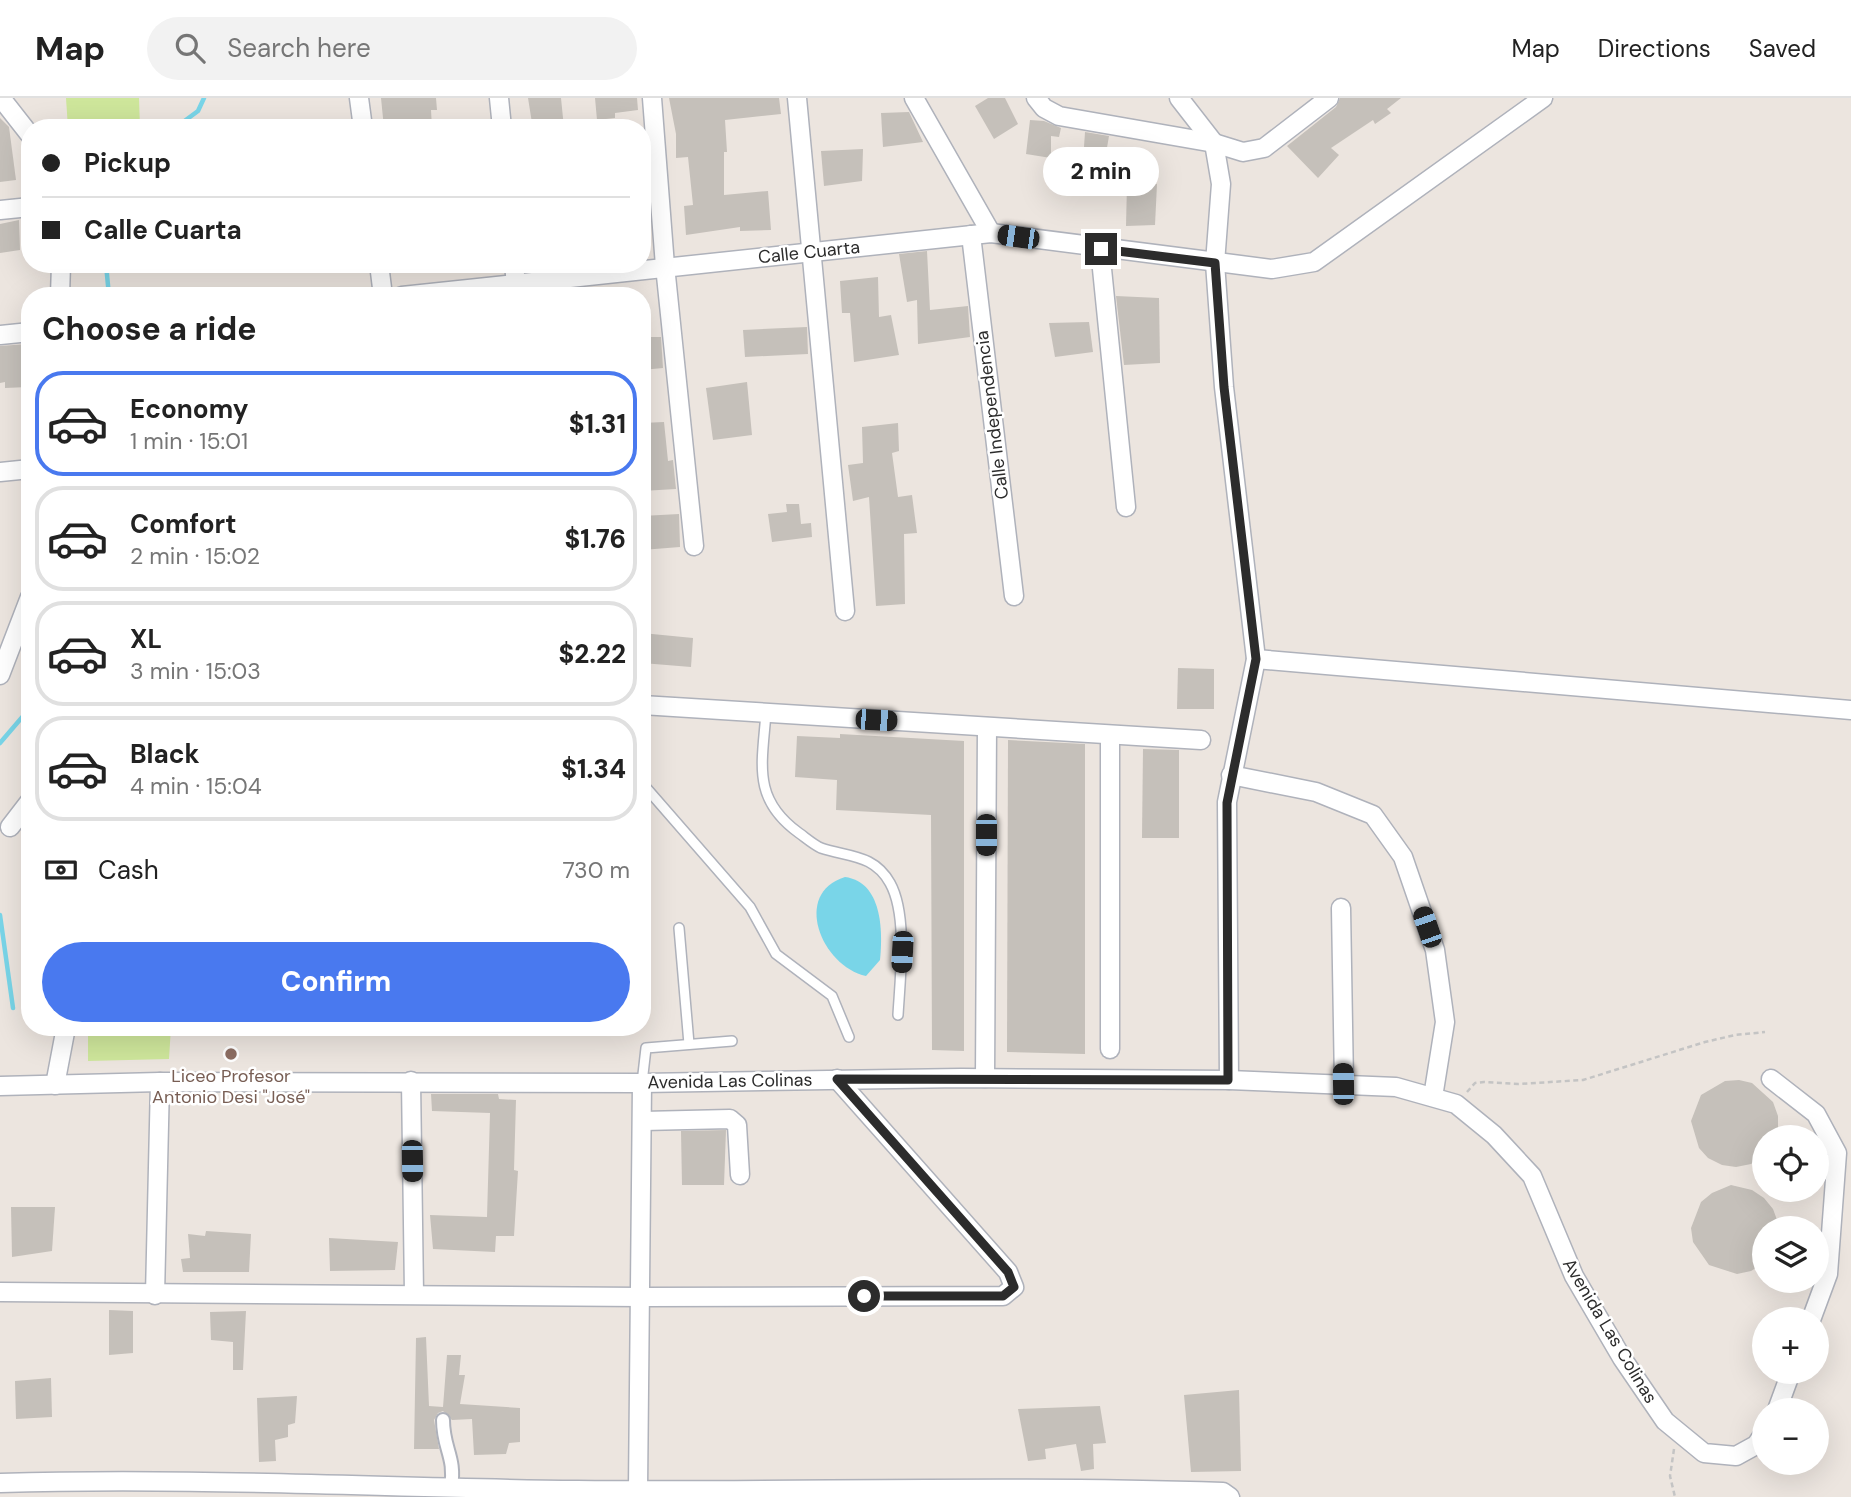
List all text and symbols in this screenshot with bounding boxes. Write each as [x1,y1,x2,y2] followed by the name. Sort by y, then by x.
[147,17,637,80] search box
[35,27,105,70] text: Map
[171,29,209,67] icon: search
[227,31,371,65] text: Search here
[1512,33,1560,64] text: Map
[1598,33,1711,64] text: Directions
[1749,33,1816,64] text: Saved
[84,146,171,180] text: Pickup
[1043,148,1159,197] callout: 2 min
[1070,156,1132,186] text: 2 min
[84,213,242,247] text: Calle Cuarta
[996,224,1041,250] car
[1085,233,1117,265] route end
[757,235,861,269] street label: Calle Cuarta
[42,308,257,350] text: Choose a ride
[970,329,1014,501] street label: Calle Independencia
[46,392,109,455] icon: car
[130,392,248,426] text: Economy
[569,407,626,441] text: $1.31
[130,426,248,456] text: 1 min · 15:01
[46,507,109,570] icon: car
[130,507,236,541] text: Comfort
[564,522,626,556] text: $1.76
[130,541,260,571] text: 2 min · 15:02
[46,622,109,685] icon: car
[130,622,162,656] text: XL
[558,637,626,671] text: $2.22
[130,656,261,686] text: 3 min · 15:03
[855,708,898,732] car
[46,737,109,800] icon: car
[130,737,200,771] text: Black
[561,752,626,786] text: $1.34
[130,771,262,801] text: 4 min · 15:04
[976,814,997,856] car
[42,851,80,889] icon: cash
[98,853,159,887] text: Cash
[562,855,630,885] text: 730 m
[1411,904,1444,950] car
[891,930,914,974] car
[42,942,630,1022] button: Confirm
[223,1046,239,1062] marker: Liceo Profesor Antonio Desi "José"
[1333,1063,1354,1105] car
[152,1064,310,1109] place label: Liceo Profesor Antonio Desi "José"
[647,1068,813,1094] street label: Avenida Las Colinas
[1752,1125,1829,1475] map controls
[1752,1125,1829,1202] button: locate
[402,1140,423,1182] car
[1752,1216,1829,1293] button: layers
[1557,1254,1663,1408] street label: Avenida Las Colinas
[848,1280,880,1312] route start
[1752,1307,1829,1384] button: +
[1752,1398,1829,1475] button: −

